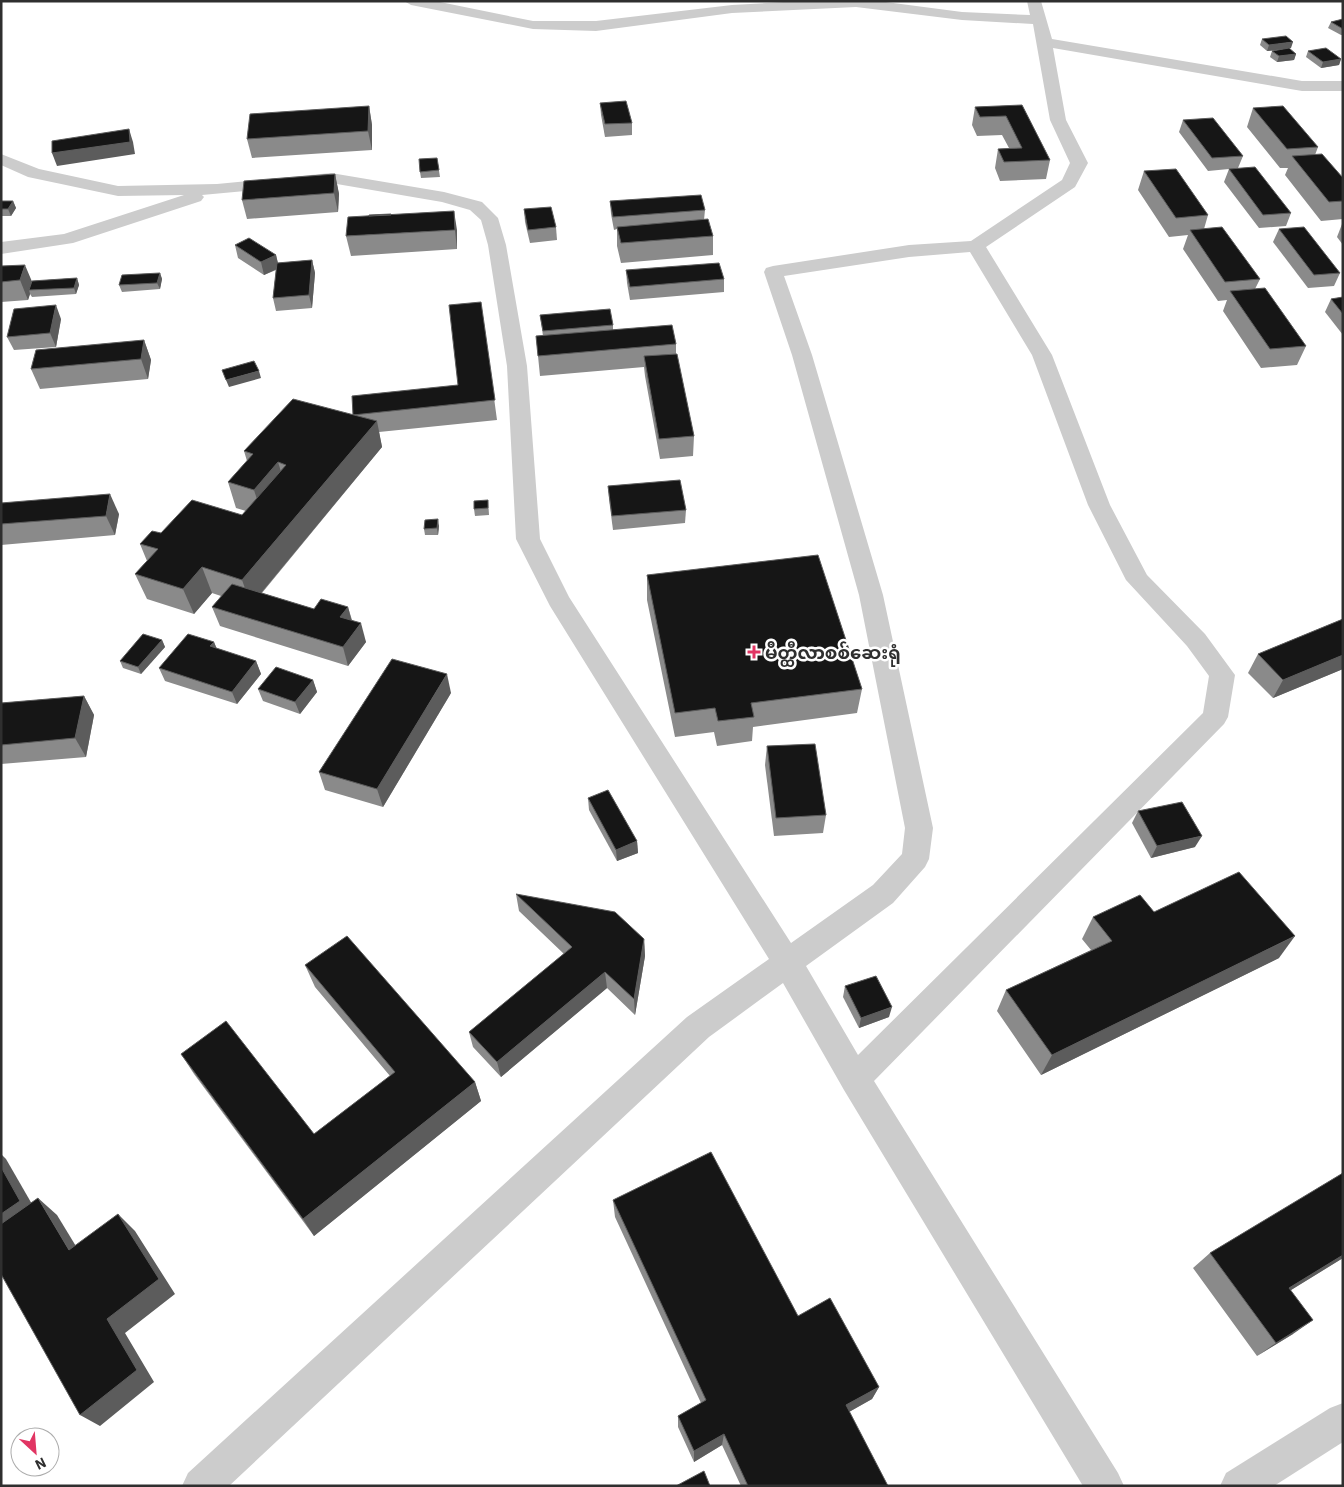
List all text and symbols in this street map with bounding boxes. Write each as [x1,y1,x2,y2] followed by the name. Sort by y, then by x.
[765,641,901,667] place label: မိတ္ထီလာစစ်ဆေးရုံ
[747,645,761,659] marker: မိတ္ထီလာစစ်ဆေးရုံ
[10,1427,60,1477] north arrow
[32,1453,49,1474] text: N

